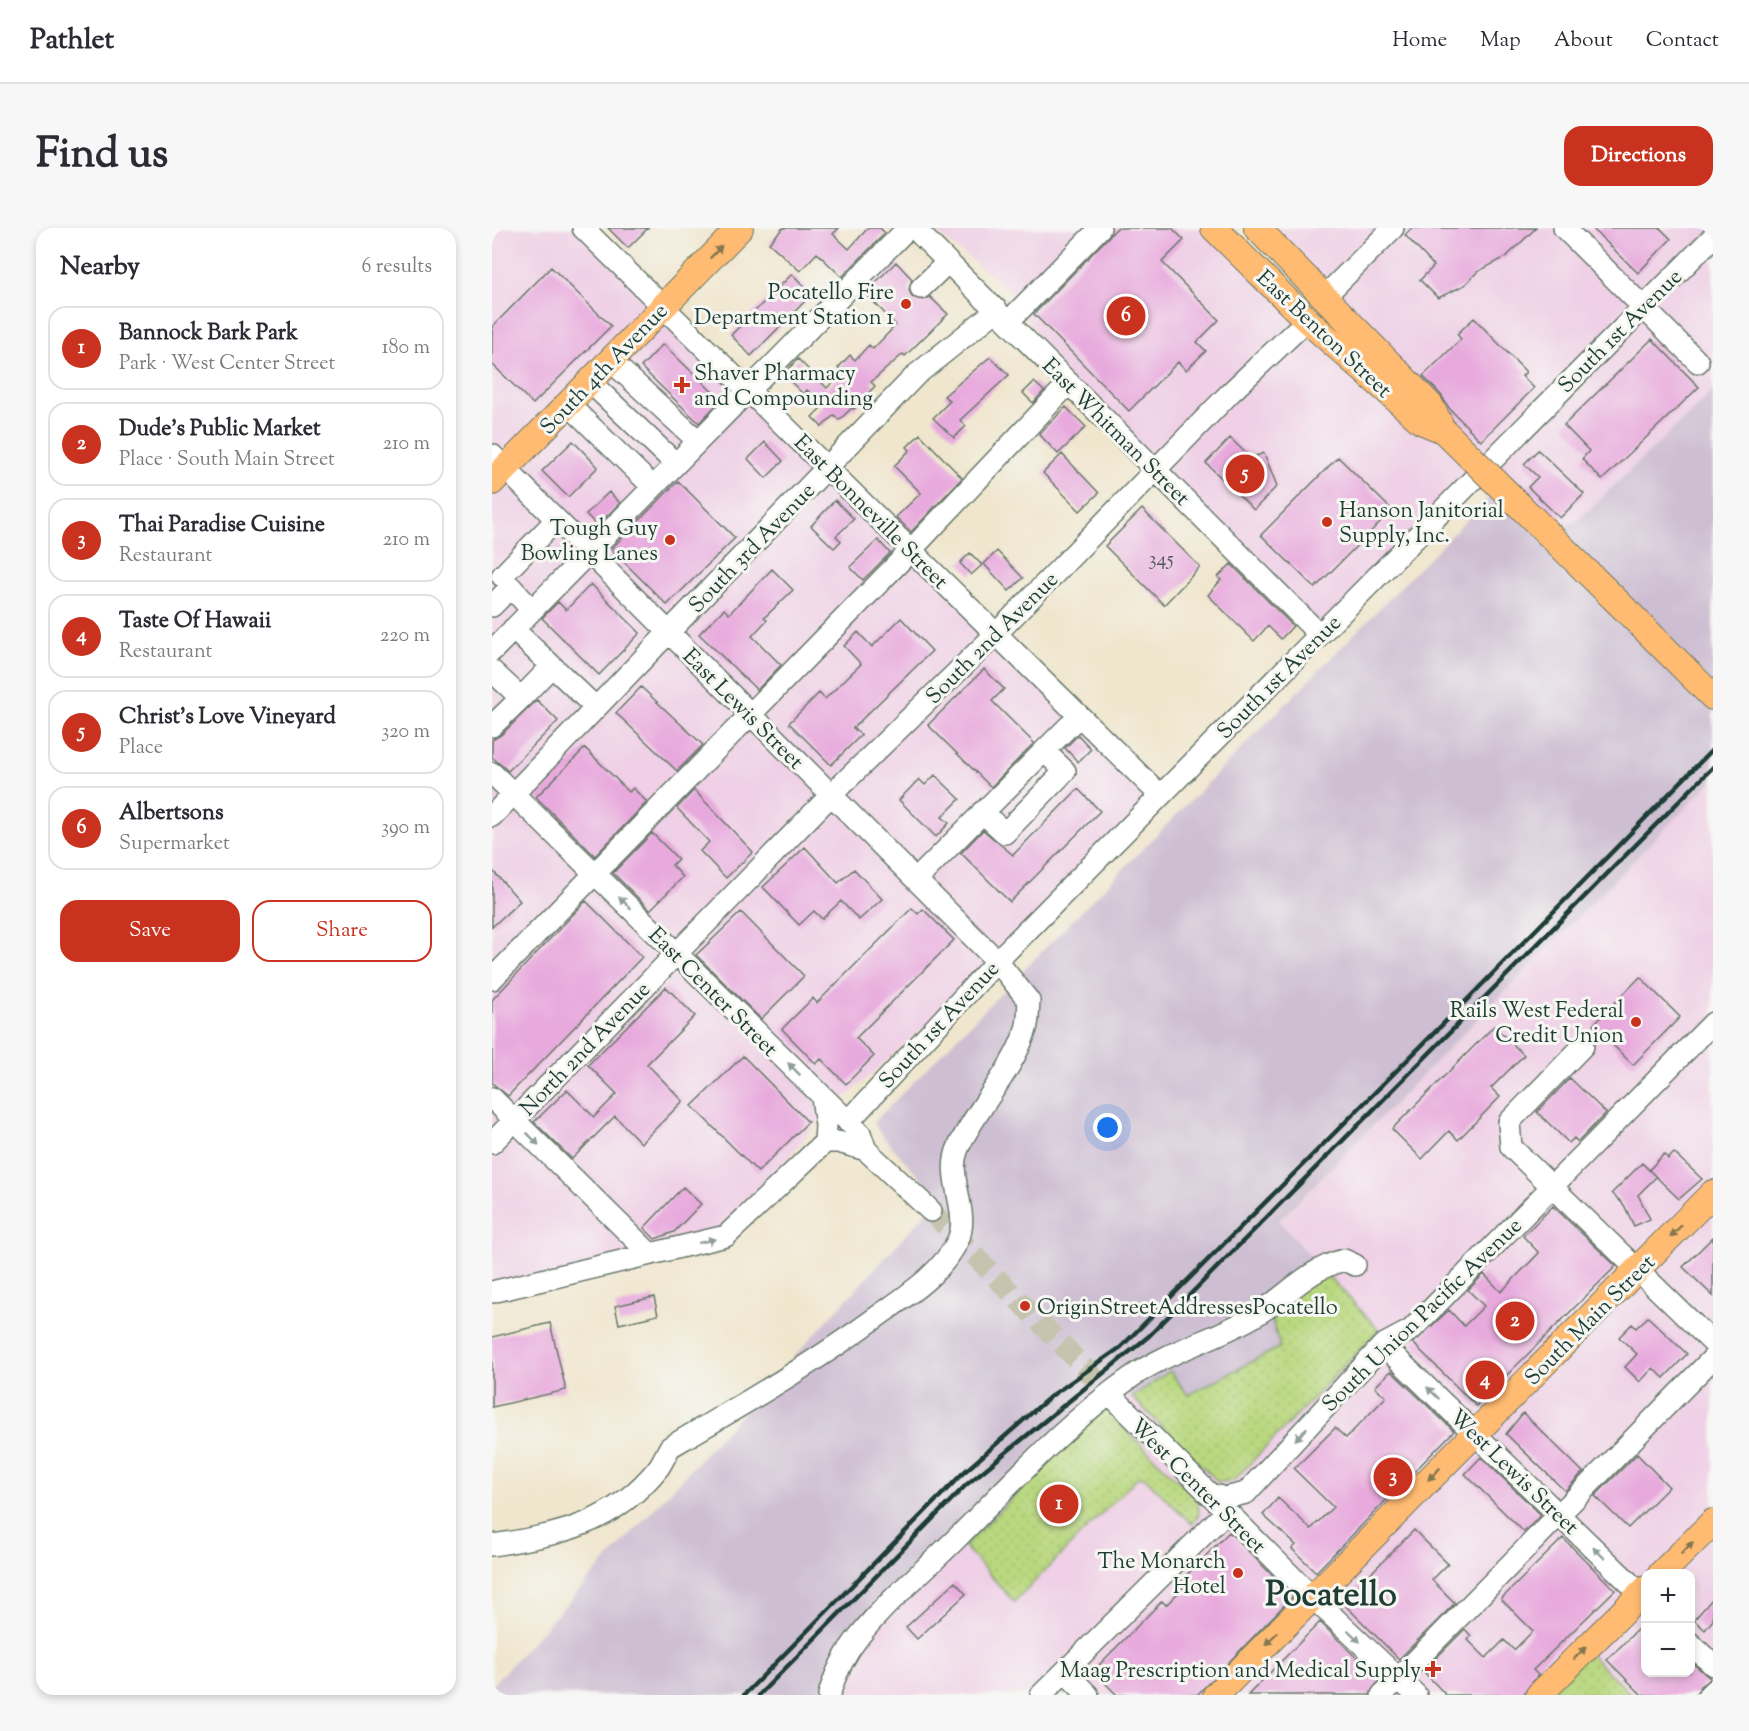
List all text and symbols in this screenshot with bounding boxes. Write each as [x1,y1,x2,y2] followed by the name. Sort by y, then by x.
[30,21,114,61] text: Pathlet
[1392,26,1447,56] text: Home
[1480,26,1521,56] text: Map
[1554,26,1613,56] text: About
[1646,26,1719,56] text: Contact
[36,126,168,186] text: Find us
[1564,126,1713,186] button: Directions
[709,246,723,260] one-way arrow
[60,249,140,286] text: Nearby
[362,253,432,282] text: 6 results
[1552,263,1691,402] street label: South 1st Avenue
[1248,264,1398,407] street label: East Benton Street
[694,278,895,335] place label: Pocatello Fire Department Station 1
[1106,294,1146,338] pin: 6
[534,297,677,443] street label: South 4th Avenue
[899,297,913,311] marker: Pocatello Fire Department Station 1
[119,318,298,350] text: Bannock Bark Park
[78,334,85,363] text: 1
[382,334,430,363] text: 180 m
[119,350,335,379] text: Park · West Center Street
[1034,352,1197,515] street label: East Whitman Street
[694,359,873,416] place label: Shaver Pharmacy and Compounding
[675,378,689,392] marker: Shaver Pharmacy and Compounding
[119,414,321,446] text: Dude's Public Market
[785,428,955,598] street label: East Bonneville Street
[77,430,86,459] text: 2
[383,430,430,459] text: 210 m
[119,446,335,475] text: Place · South Main Street
[1226,452,1264,496] pin: 5
[682,477,824,622] street label: South 3rd Avenue
[1339,496,1504,553] place label: Hanson Janitorial Supply, Inc.
[119,510,325,542] text: Thai Paradise Cuisine
[521,514,658,571] place label: Tough Guy Bowling Lanes
[1320,515,1334,529] marker: Hanson Janitorial Supply, Inc.
[77,526,86,555] text: 3
[383,526,430,555] text: 210 m
[663,533,677,547] marker: Tough Guy Bowling Lanes
[119,542,212,571] text: Restaurant
[1149,546,1174,575] house number: 345
[919,565,1067,713] street label: South 2nd Avenue
[119,606,271,638] text: Taste Of Hawaii
[1211,609,1350,748] street label: South 1st Avenue
[76,622,87,651] text: 4
[380,622,430,651] text: 220 m
[119,638,212,667] text: Restaurant
[674,642,810,778] street label: East Lewis Street
[119,702,336,734] text: Christ's Love Vineyard
[78,718,85,747] text: 5
[381,718,430,747] text: 320 m
[119,734,163,763] text: Place
[119,798,224,830] text: Albertsons
[77,814,86,843] text: 6
[381,814,430,843] text: 390 m
[119,830,230,859] text: Supermarket
[618,896,632,910] one-way arrow
[60,900,240,962] button: Save
[252,900,432,962] button: Share
[640,921,784,1066] street label: East Center Street
[872,955,1008,1097] street label: South 1st Avenue
[513,976,659,1125] street label: North 2nd Avenue
[1450,996,1624,1053] place label: Rails West Federal Credit Union
[1629,1015,1643,1029] marker: Rails West Federal Credit Union
[786,1062,801,1076] one-way arrow
[1093,1113,1122,1142] your location
[526,1132,540,1146] one-way arrow
[1316,1212,1531,1421] street label: South Union Pacific Avenue
[1669,1224,1683,1238] one-way arrow
[698,1235,716,1245] one-way arrow
[1518,1248,1664,1394] street label: South Main Street
[1037,1293,1338,1325] place label: OriginStreetAddressesPocatello
[1496,1298,1534,1344] pin: 2
[1018,1299,1032,1313] marker: OriginStreetAddressesPocatello
[1466,1358,1504,1402] pin: 4
[1427,1386,1441,1400] one-way arrow
[1441,1403,1585,1544] street label: West Lewis Street
[1122,1412,1273,1563] street label: West Center Street
[1294,1427,1308,1441] one-way arrow
[1374,1454,1412,1500] pin: 3
[1427,1467,1441,1481] one-way arrow
[1040,1482,1078,1526] pin: 1
[1680,1540,1694,1555] one-way arrow
[1591,1546,1606,1560] one-way arrow
[1097,1547,1226,1604] place label: The Monarch Hotel
[1231,1566,1245,1580] marker: The Monarch Hotel
[1641,1569,1695,1677] map controls
[1641,1569,1695,1623] button: +
[1265,1572,1397,1621] district label: Pocatello
[1641,1623,1695,1677] button: −
[1347,1629,1362,1643] one-way arrow
[1264,1631,1278,1645] one-way arrow
[1572,1647,1586,1661] one-way arrow
[1060,1656,1421,1688] place label: Maag Prescription and Medical Supply
[1426,1662,1440,1676] marker: Maag Prescription and Medical Supply

